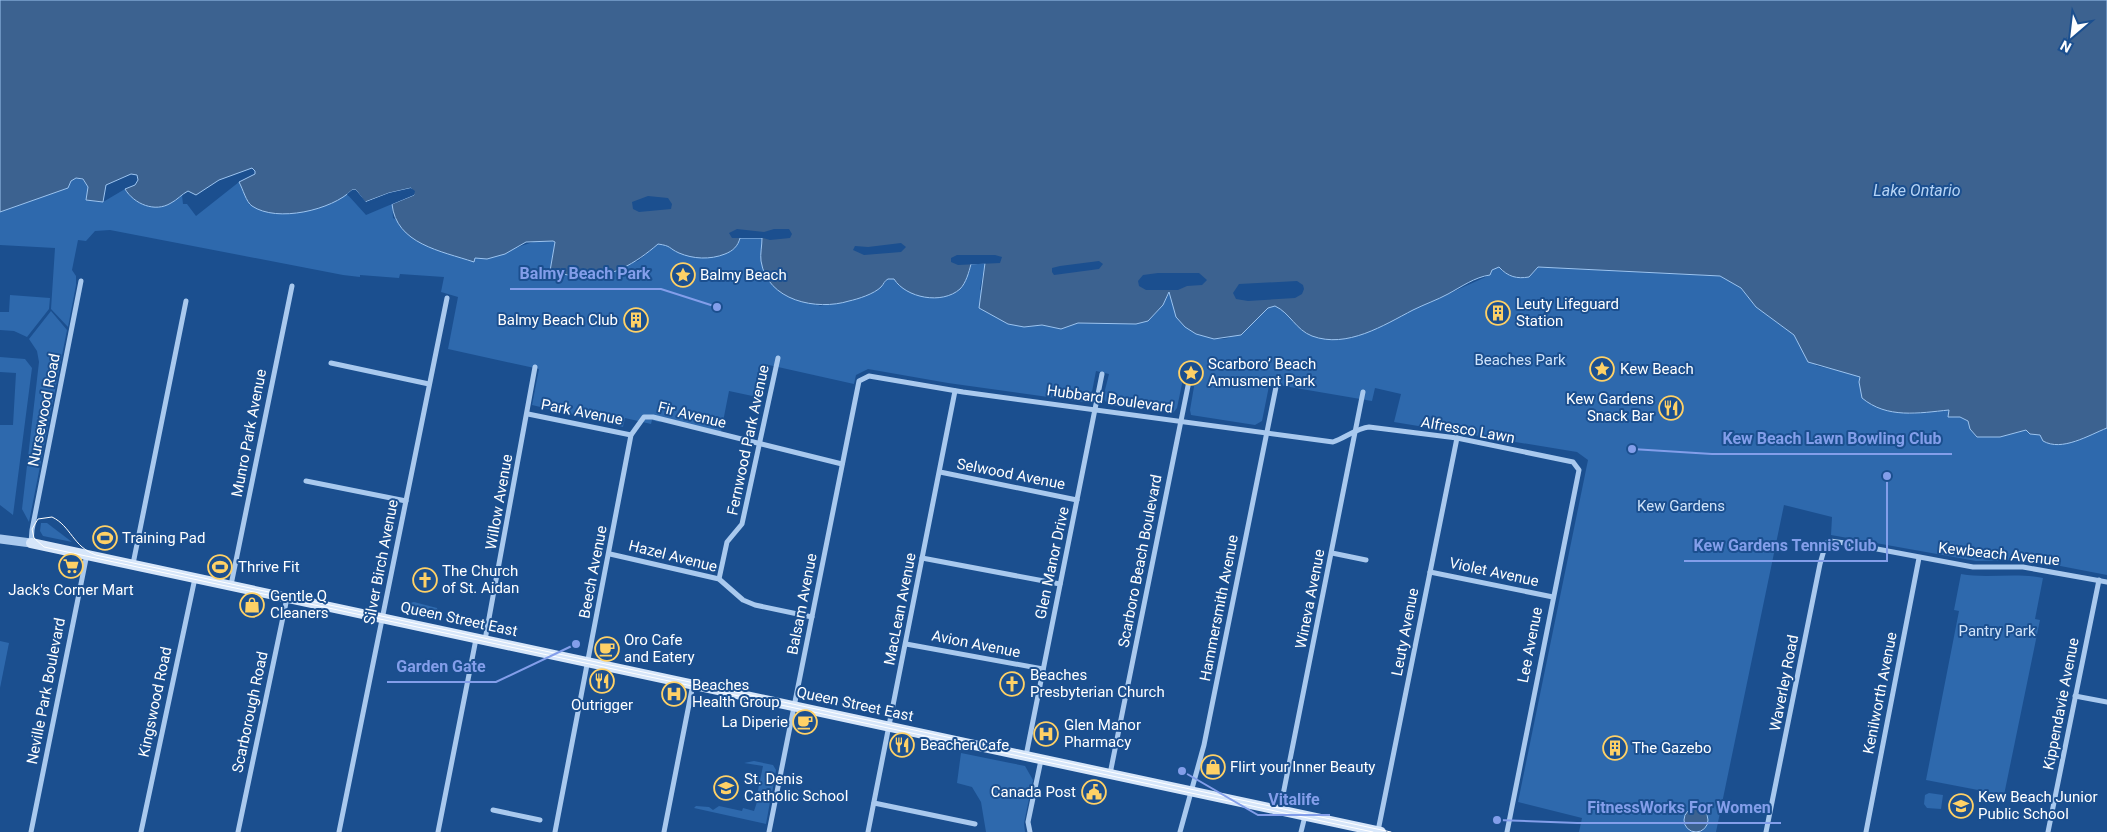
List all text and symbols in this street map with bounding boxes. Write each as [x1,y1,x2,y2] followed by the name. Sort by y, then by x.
[2047,10,2097,60] north arrow
[2058,37,2074,56] text: N
[1873,181,1961,200] water label: Lake Ontario
[510,258,661,289] callout: Balmy Beach Park
[670,262,696,288] place icon: Balmy Beach
[520,264,651,283] text: Balmy Beach Park
[700,266,787,284] place label: Balmy Beach
[1516,295,1619,330] place label: Leuty Lifeguard Station
[1485,300,1511,326] building icon: Leuty Lifeguard Station
[623,307,649,333] building icon: Balmy Beach Club
[497,311,618,329] place label: Balmy Beach Club
[1474,351,1566,369] park label: Beaches Park
[24,352,64,468] street label: Nursewood Road
[1208,355,1316,390] place label: Scarboro’ Beach Amusment Park
[1589,356,1615,382] place icon: Kew Beach
[1178,360,1204,386] place icon: Scarboro’ Beach Amusment Park
[1620,360,1694,378] place label: Kew Beach
[723,363,773,517] street label: Fernwood Park Avenue
[228,368,270,498] street label: Munro Park Avenue
[1046,381,1174,417] street label: Hubbard Boulevard
[1566,390,1654,425] place label: Kew Gardens Snack Bar
[540,395,624,429] street label: Park Avenue
[1658,395,1684,421] restaurant icon: Kew Gardens Snack Bar
[656,398,728,432] street label: Fir Avenue
[1420,413,1516,447] street label: Alfresco Lawn
[1712,423,1952,454] callout: Kew Beach Lawn Bowling Club
[1722,429,1942,448] text: Kew Beach Lawn Bowling Club
[482,453,516,551] street label: Willow Avenue
[955,455,1067,493] street label: Selwood Avenue
[1114,473,1166,649] street label: Scarboro Beach Boulevard
[1637,497,1725,515] park label: Kew Gardens
[360,498,402,626] street label: Silver Birch Avenue
[1031,505,1073,621] street label: Glen Manor Drive
[575,524,611,620] street label: Beech Avenue
[92,525,118,551] sports icon: Training Pad
[122,529,205,547] place label: Training Pad
[1684,530,1887,561] callout: Kew Gardens Tennis Club
[1196,533,1242,683] street label: Hammersmith Avenue
[627,536,719,576] street label: Hazel Avenue
[1694,536,1876,555] text: Kew Gardens Tennis Club
[1937,539,2061,569] street label: Kewbeach Avenue
[1292,548,1328,650] street label: Wineva Avenue
[880,551,920,667] street label: MacLean Avenue
[783,552,821,656] street label: Balsam Avenue
[58,553,84,579] supermarket icon: Jack's Corner Mart
[207,554,233,580] sports icon: Thrive Fit
[1448,554,1540,590] street label: Violet Avenue
[238,558,300,576] place label: Thrive Fit
[442,562,519,597] place label: The Church of St. Aidan
[412,567,438,593] church icon: The Church of St. Aidan
[8,581,134,599] place label: Jack's Corner Mart
[270,587,329,622] place label: Gentle Q Cleaners
[1388,587,1422,677] street label: Leuty Avenue
[239,592,265,618] shop icon: Gentle Q Cleaners
[399,598,519,640] street label: Queen Street East
[1514,606,1546,684] street label: Lee Avenue
[23,616,69,766] street label: Neville Park Boulevard
[1959,622,2036,640] park label: Pantry Park
[930,627,1022,661] street label: Avion Avenue
[1859,630,1901,756] street label: Kenilworth Avenue
[624,631,694,666] place label: Oro Cafe and Eatery
[1766,633,1802,733] street label: Waverley Road
[594,636,620,662] cafe icon: Oro Cafe and Eatery
[2039,636,2083,772] street label: Kippendavie Avenue
[135,645,175,759] street label: Kingswood Road
[228,650,272,774] street label: Scarborough Road
[387,651,496,682] callout: Garden Gate
[396,657,486,676] text: Garden Gate
[1030,666,1165,701] place label: Beaches Presbyterian Church
[589,668,615,694] restaurant icon: Outrigger
[999,671,1025,697] church icon: Beaches Presbyterian Church
[692,676,780,711] place label: Beaches Health Group
[661,681,687,707] hospital icon: Beaches Health Group
[795,683,915,725] street label: Queen Street East
[571,696,633,714] place label: Outrigger
[792,709,818,735] cafe icon: La Diperie
[721,713,788,731] place label: La Diperie
[1064,716,1141,751] place label: Glen Manor Pharmacy
[1033,721,1059,747] hospital icon: Glen Manor Pharmacy
[889,732,915,758] restaurant icon: Beacher Cafe
[1602,735,1628,761] building icon: The Gazebo
[920,736,1009,754] place label: Beacher Cafe
[1632,739,1712,757] place label: The Gazebo
[1200,754,1226,780] shop icon: Flirt your Inner Beauty
[1230,758,1375,776] place label: Flirt your Inner Beauty
[744,770,848,805] place label: St. Denis Catholic School
[713,775,739,801] school or university icon: St. Denis Catholic School
[1081,779,1107,805] public building icon: Canada Post
[991,783,1076,801] place label: Canada Post
[1258,784,1330,815] callout: Vitalife
[1978,788,2098,823] place label: Kew Beach Junior Public School
[1268,790,1320,809] text: Vitalife
[1577,792,1781,823] callout: FitnessWorks For Women
[1948,793,1974,819] school or university icon: Kew Beach Junior Public School
[1587,798,1771,817] text: FitnessWorks For Women

